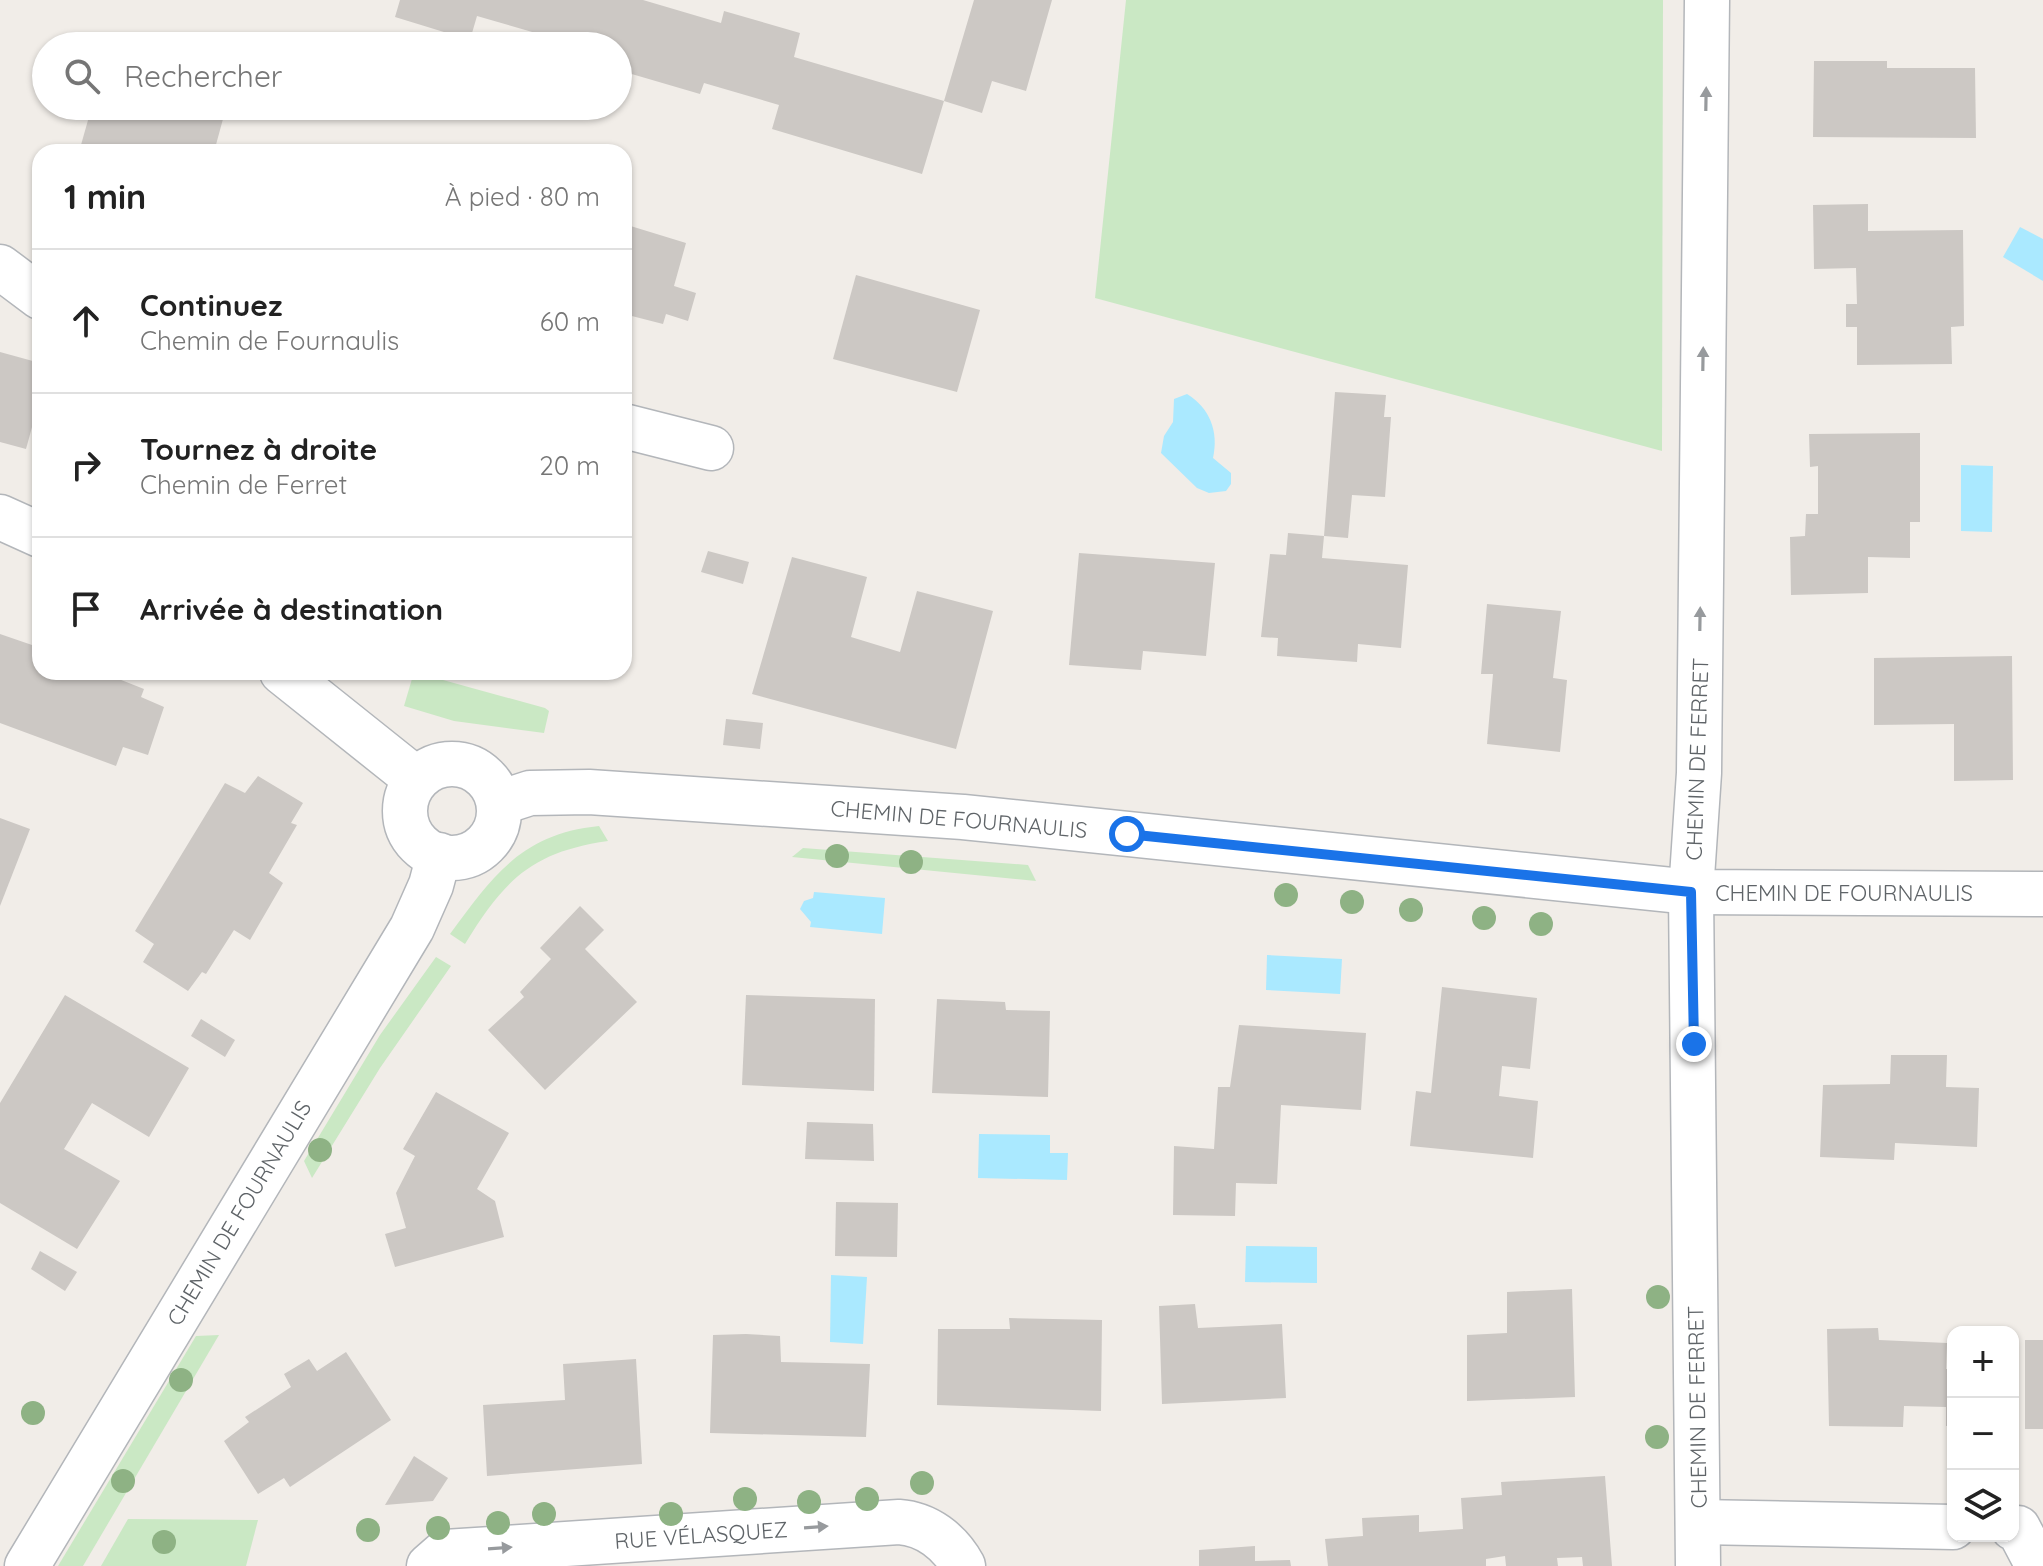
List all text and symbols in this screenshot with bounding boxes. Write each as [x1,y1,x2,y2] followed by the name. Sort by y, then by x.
[32,32,632,120] search box
[60,54,104,98] icon: search
[124,57,282,95] text: Rechercher
[1700,86,1712,111] one-way arrow
[64,175,146,218] text: 1 min
[445,180,600,213] text: À pied · 80 m
[140,286,282,324] text: Continuez
[64,299,108,343] icon: ahead
[540,305,600,338] text: 60 m
[140,324,399,357] text: Chemin de Fournaulis
[1697,346,1709,371] one-way arrow
[140,430,377,468] text: Tournez à droite
[64,443,108,487] icon: right
[539,449,600,482] text: 20 m
[140,468,347,501] text: Chemin de Ferret
[64,587,108,631] icon: arrive
[140,590,443,628] text: Arrivée à destination
[1694,606,1707,631] one-way arrow
[1679,657,1715,861] street label: CHEMIN DE FERRET
[829,794,1089,844] street label: CHEMIN DE FOURNAULIS
[1109,816,1145,852] route start
[1715,879,1973,907] street label: CHEMIN DE FOURNAULIS
[1676,1026,1712,1062] route end
[161,1095,317,1331] street label: CHEMIN DE FOURNAULIS
[1681,1305,1713,1509] street label: CHEMIN DE FERRET
[1947,1326,2019,1542] map controls
[1947,1326,2019,1398] button: +
[1947,1398,2019,1470] button: −
[1947,1470,2019,1542] button: layers
[613,1515,789,1555] street label: RUE VÉLASQUEZ
[804,1520,829,1533] one-way arrow
[488,1541,513,1554] one-way arrow

